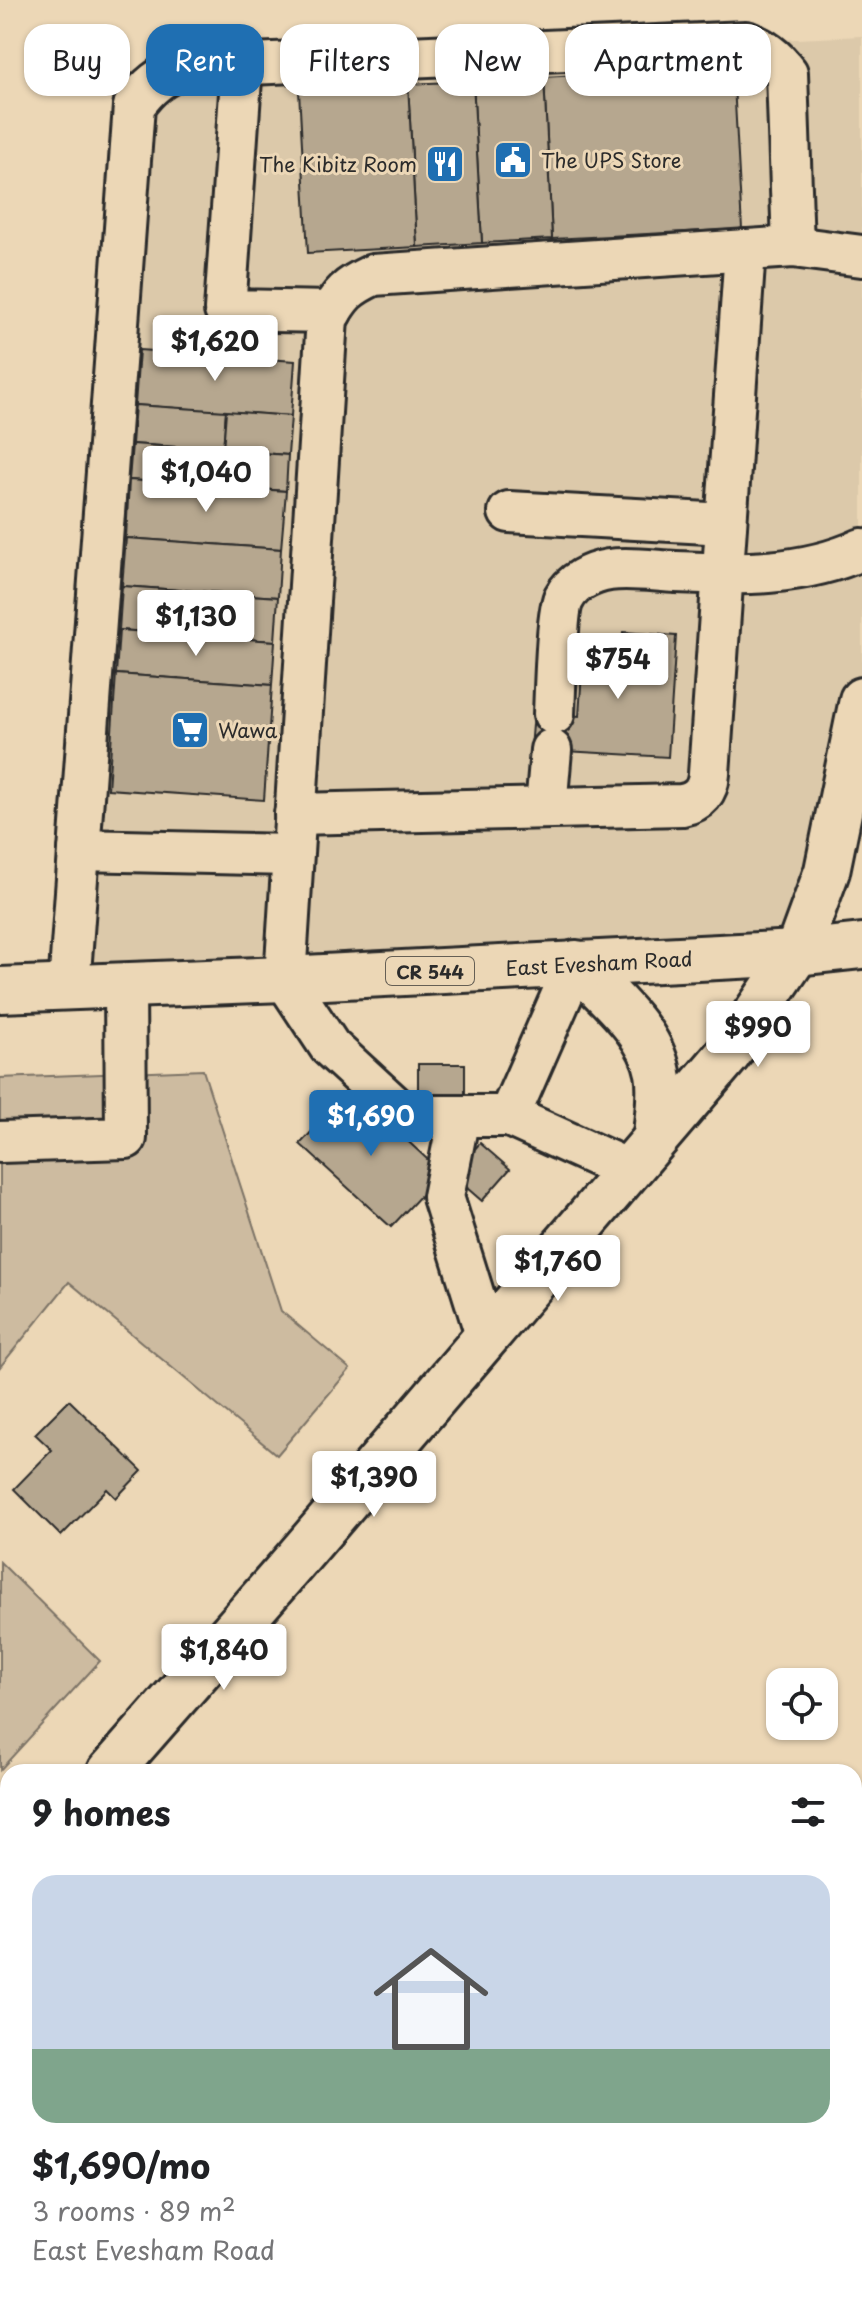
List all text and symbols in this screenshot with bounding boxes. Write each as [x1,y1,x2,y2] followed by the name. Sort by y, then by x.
[24,24,130,96] chip: Buy
[146,24,264,96] chip: Rent
[280,24,419,96] chip: Filters
[435,24,549,96] chip: New
[565,24,771,96] chip: Apartment
[492,139,534,181] public building icon: The UPS Store
[424,143,466,185] restaurant icon: The Kibitz Room
[541,145,681,175] place label: The UPS Store
[259,149,417,179] place label: The Kibitz Room
[150,315,280,383] pin: $1,620
[171,321,259,360] text: $1,620
[141,446,271,514] pin: $1,040
[160,452,252,491] text: $1,040
[131,590,261,658] pin: $1,130
[155,596,237,635] text: $1,130
[571,633,665,701] pin: $754
[585,639,651,678] text: $754
[169,709,211,751] supermarket icon: Wawa
[218,715,278,745] place label: Wawa
[505,943,693,983] street label: East Evesham Road
[386,957,474,985] road number: CR 544
[711,1001,805,1069] pin: $990
[724,1007,792,1046] text: $990
[306,1090,436,1158] pin: $1,690
[327,1096,415,1135] text: $1,690
[493,1235,623,1303] pin: $1,760
[514,1241,602,1280] text: $1,760
[309,1451,439,1519] pin: $1,390
[330,1457,418,1496] text: $1,390
[159,1624,289,1692] pin: $1,840
[180,1630,269,1669] text: $1,840
[766,1668,838,1740] map controls
[766,1668,838,1740] button: locate
[32,1786,171,1838] text: 9 homes
[786,1790,830,1834] icon: filters
[359,1927,503,2071] icon: home
[32,2139,210,2191] text: $1,690/mo
[32,2191,236,2230] text: 3 rooms · 89 m²
[32,2230,275,2269] text: East Evesham Road

